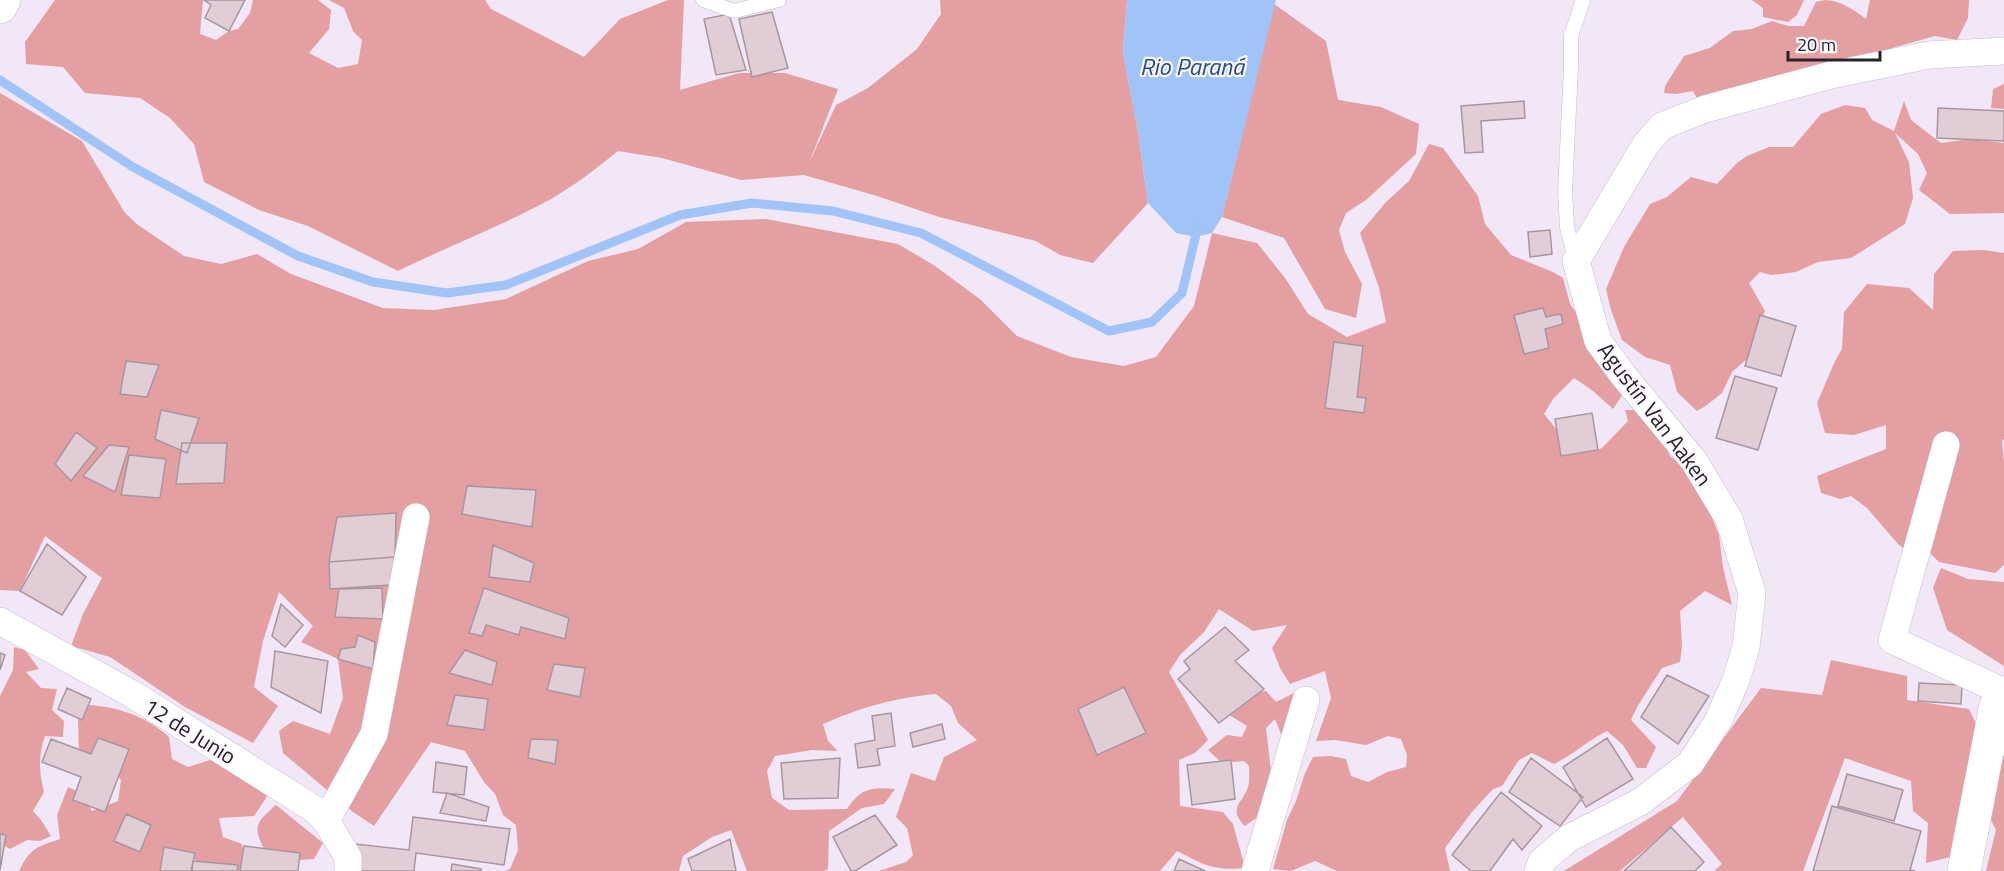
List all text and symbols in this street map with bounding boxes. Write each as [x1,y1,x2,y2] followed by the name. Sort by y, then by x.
[1788,24,1880,62] scale bar
[1797,31,1836,58] text: 20 m
[1140,48,1246,84] water label: Rio Paraná
[1590,335,1720,493] street label: Agustín Van Aaken
[137,689,243,773] street label: 12 de Junio

